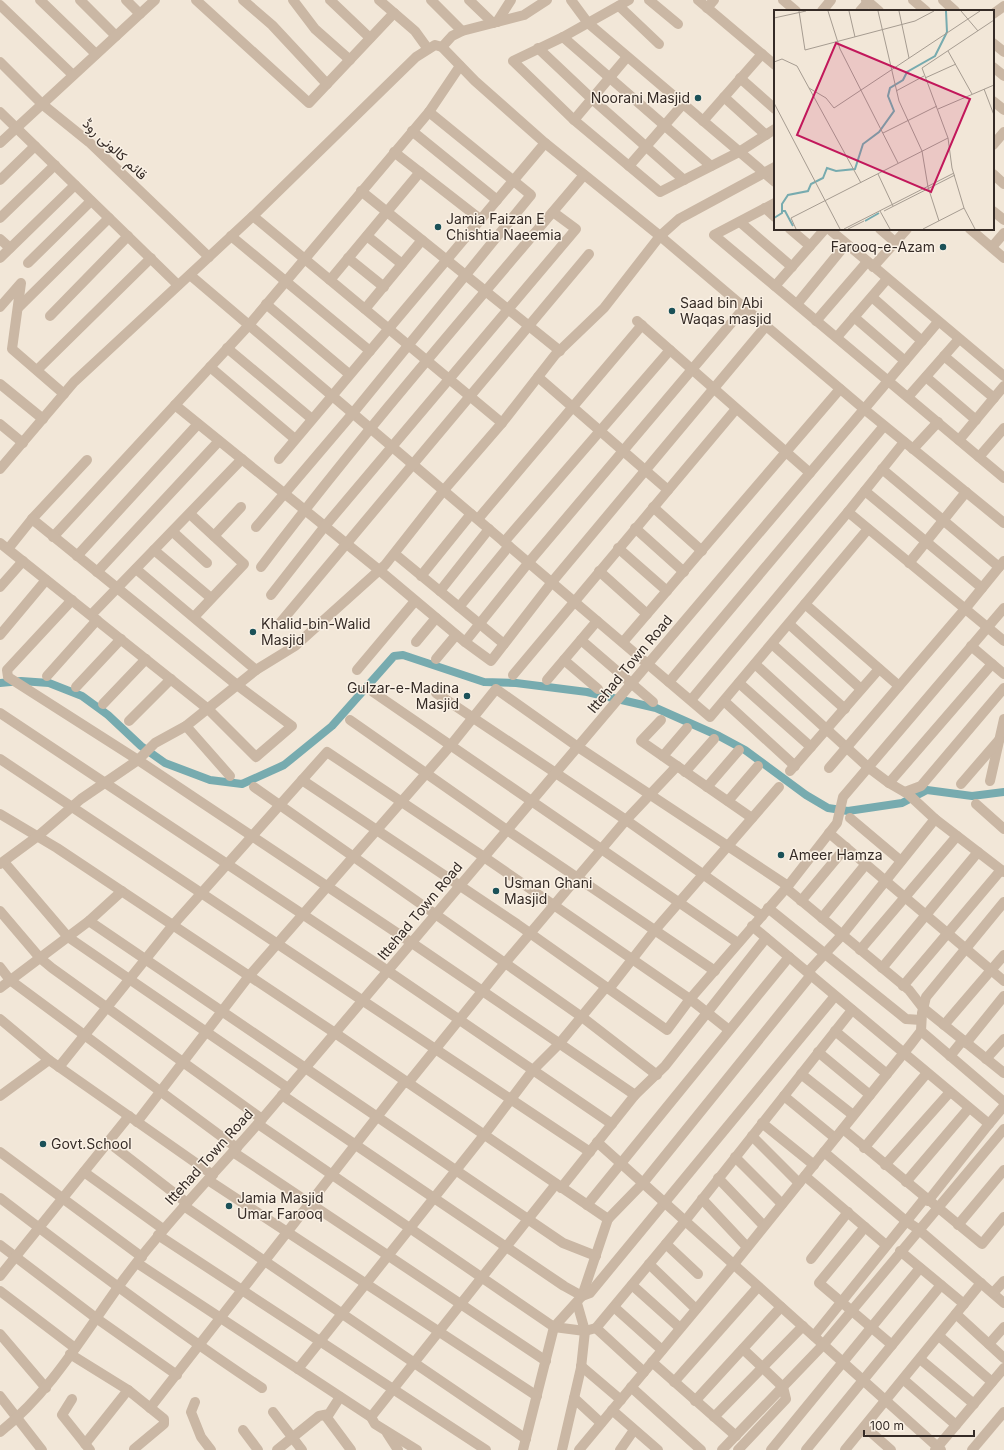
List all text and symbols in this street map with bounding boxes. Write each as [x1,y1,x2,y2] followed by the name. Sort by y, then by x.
[774,10,994,230] inset map
[591,89,690,106] place label: Noorani Masjid
[693,93,703,103] marker: Noorani Masjid
[79,115,151,183] street label: قائم کالونی روڈ
[446,210,562,243] place label: Jamia Faizan E Chishtia Naeemia
[433,222,443,232] marker: Jamia Faizan E Chishtia Naeemia
[831,238,935,255] place label: Farooq-e-Azam
[938,242,948,252] marker: Farooq-e-Azam
[680,294,772,327] place label: Saad bin Abi Waqas masjid
[667,306,677,316] marker: Saad bin Abi Waqas masjid
[584,611,676,716] street label: Ittehad Town Road
[261,615,371,648] place label: Khalid-bin-Walid Masjid
[248,627,258,637] marker: Khalid-bin-Walid Masjid
[347,679,459,712] place label: Gulzar-e-Madina Masjid
[462,691,472,701] marker: Gulzar-e-Madina Masjid
[789,846,883,863] place label: Ameer Hamza
[776,850,786,860] marker: Ameer Hamza
[374,858,466,963] street label: Ittehad Town Road
[504,874,592,907] place label: Usman Ghani Masjid
[491,886,501,896] marker: Usman Ghani Masjid
[161,1105,256,1208] street label: Ittehad Town Road
[51,1135,132,1152] place label: Govt.School
[38,1139,48,1149] marker: Govt.School
[237,1189,324,1222] place label: Jamia Masjid Umar Farooq
[224,1201,234,1211] marker: Jamia Masjid Umar Farooq
[864,1412,974,1438] scale bar
[870,1418,904,1433] text: 100 m

